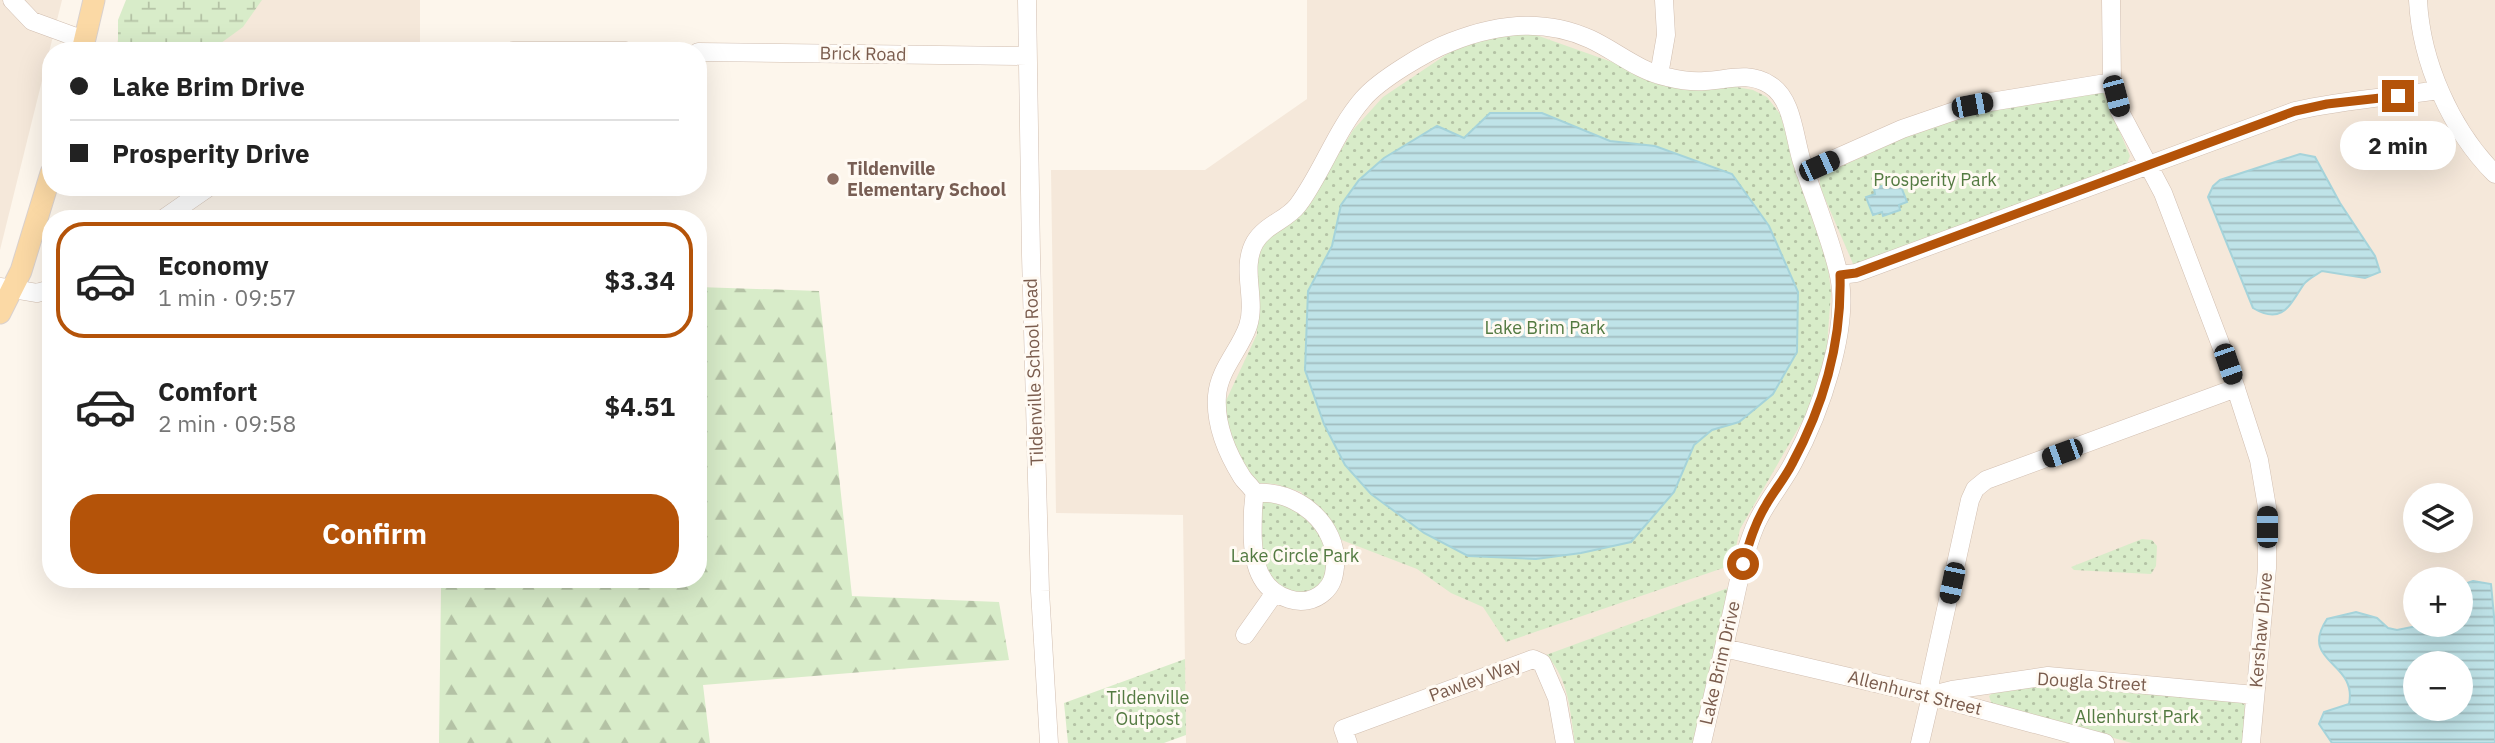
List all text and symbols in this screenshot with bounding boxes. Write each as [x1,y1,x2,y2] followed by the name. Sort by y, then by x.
[819,41,907,66] street label: Brick Road
[112,69,305,103] text: Lake Brim Drive
[2101,73,2132,119] car
[2382,80,2414,112] route end
[1950,91,1995,119] car
[2340,120,2456,170] callout: 2 min
[2368,130,2428,160] text: 2 min
[112,136,310,170] text: Prosperity Drive
[1796,148,1843,184] car
[847,157,1006,201] place label: Tildenville Elementary School
[1873,168,1997,191] park label: Prosperity Park
[825,171,841,187] marker: Tildenville Elementary School
[158,248,269,282] text: Economy
[74,249,137,312] icon: car
[605,263,675,297] text: $3.34
[1019,278,1048,466] street label: Tildenville School Road
[158,282,296,312] text: 1 min · 09:57
[1484,316,1606,339] park label: Lake Brim Park
[2212,341,2245,387] car
[158,374,257,408] text: Comfort
[74,375,137,438] icon: car
[605,389,675,423] text: $4.51
[158,408,296,438] text: 2 min · 09:58
[2039,436,2086,470] car
[2403,483,2473,721] map controls
[2403,483,2473,553] button: layers
[70,494,679,574] button: Confirm
[2257,506,2278,548] car
[1231,544,1360,567] park label: Lake Circle Park
[1727,548,1759,580] route start
[1938,560,1967,606] car
[2403,567,2473,637] button: +
[2244,571,2277,689] street label: Kershaw Drive
[1694,599,1745,727] street label: Lake Brim Drive
[2403,651,2473,721] button: −
[1426,652,1524,707] street label: Pawley Way
[1846,665,1984,720] street label: Allenhurst Street
[2036,667,2148,696] street label: Dougla Street
[1106,686,1190,730] park label: Tildenville Outpost
[2075,705,2200,728] park label: Allenhurst Park

